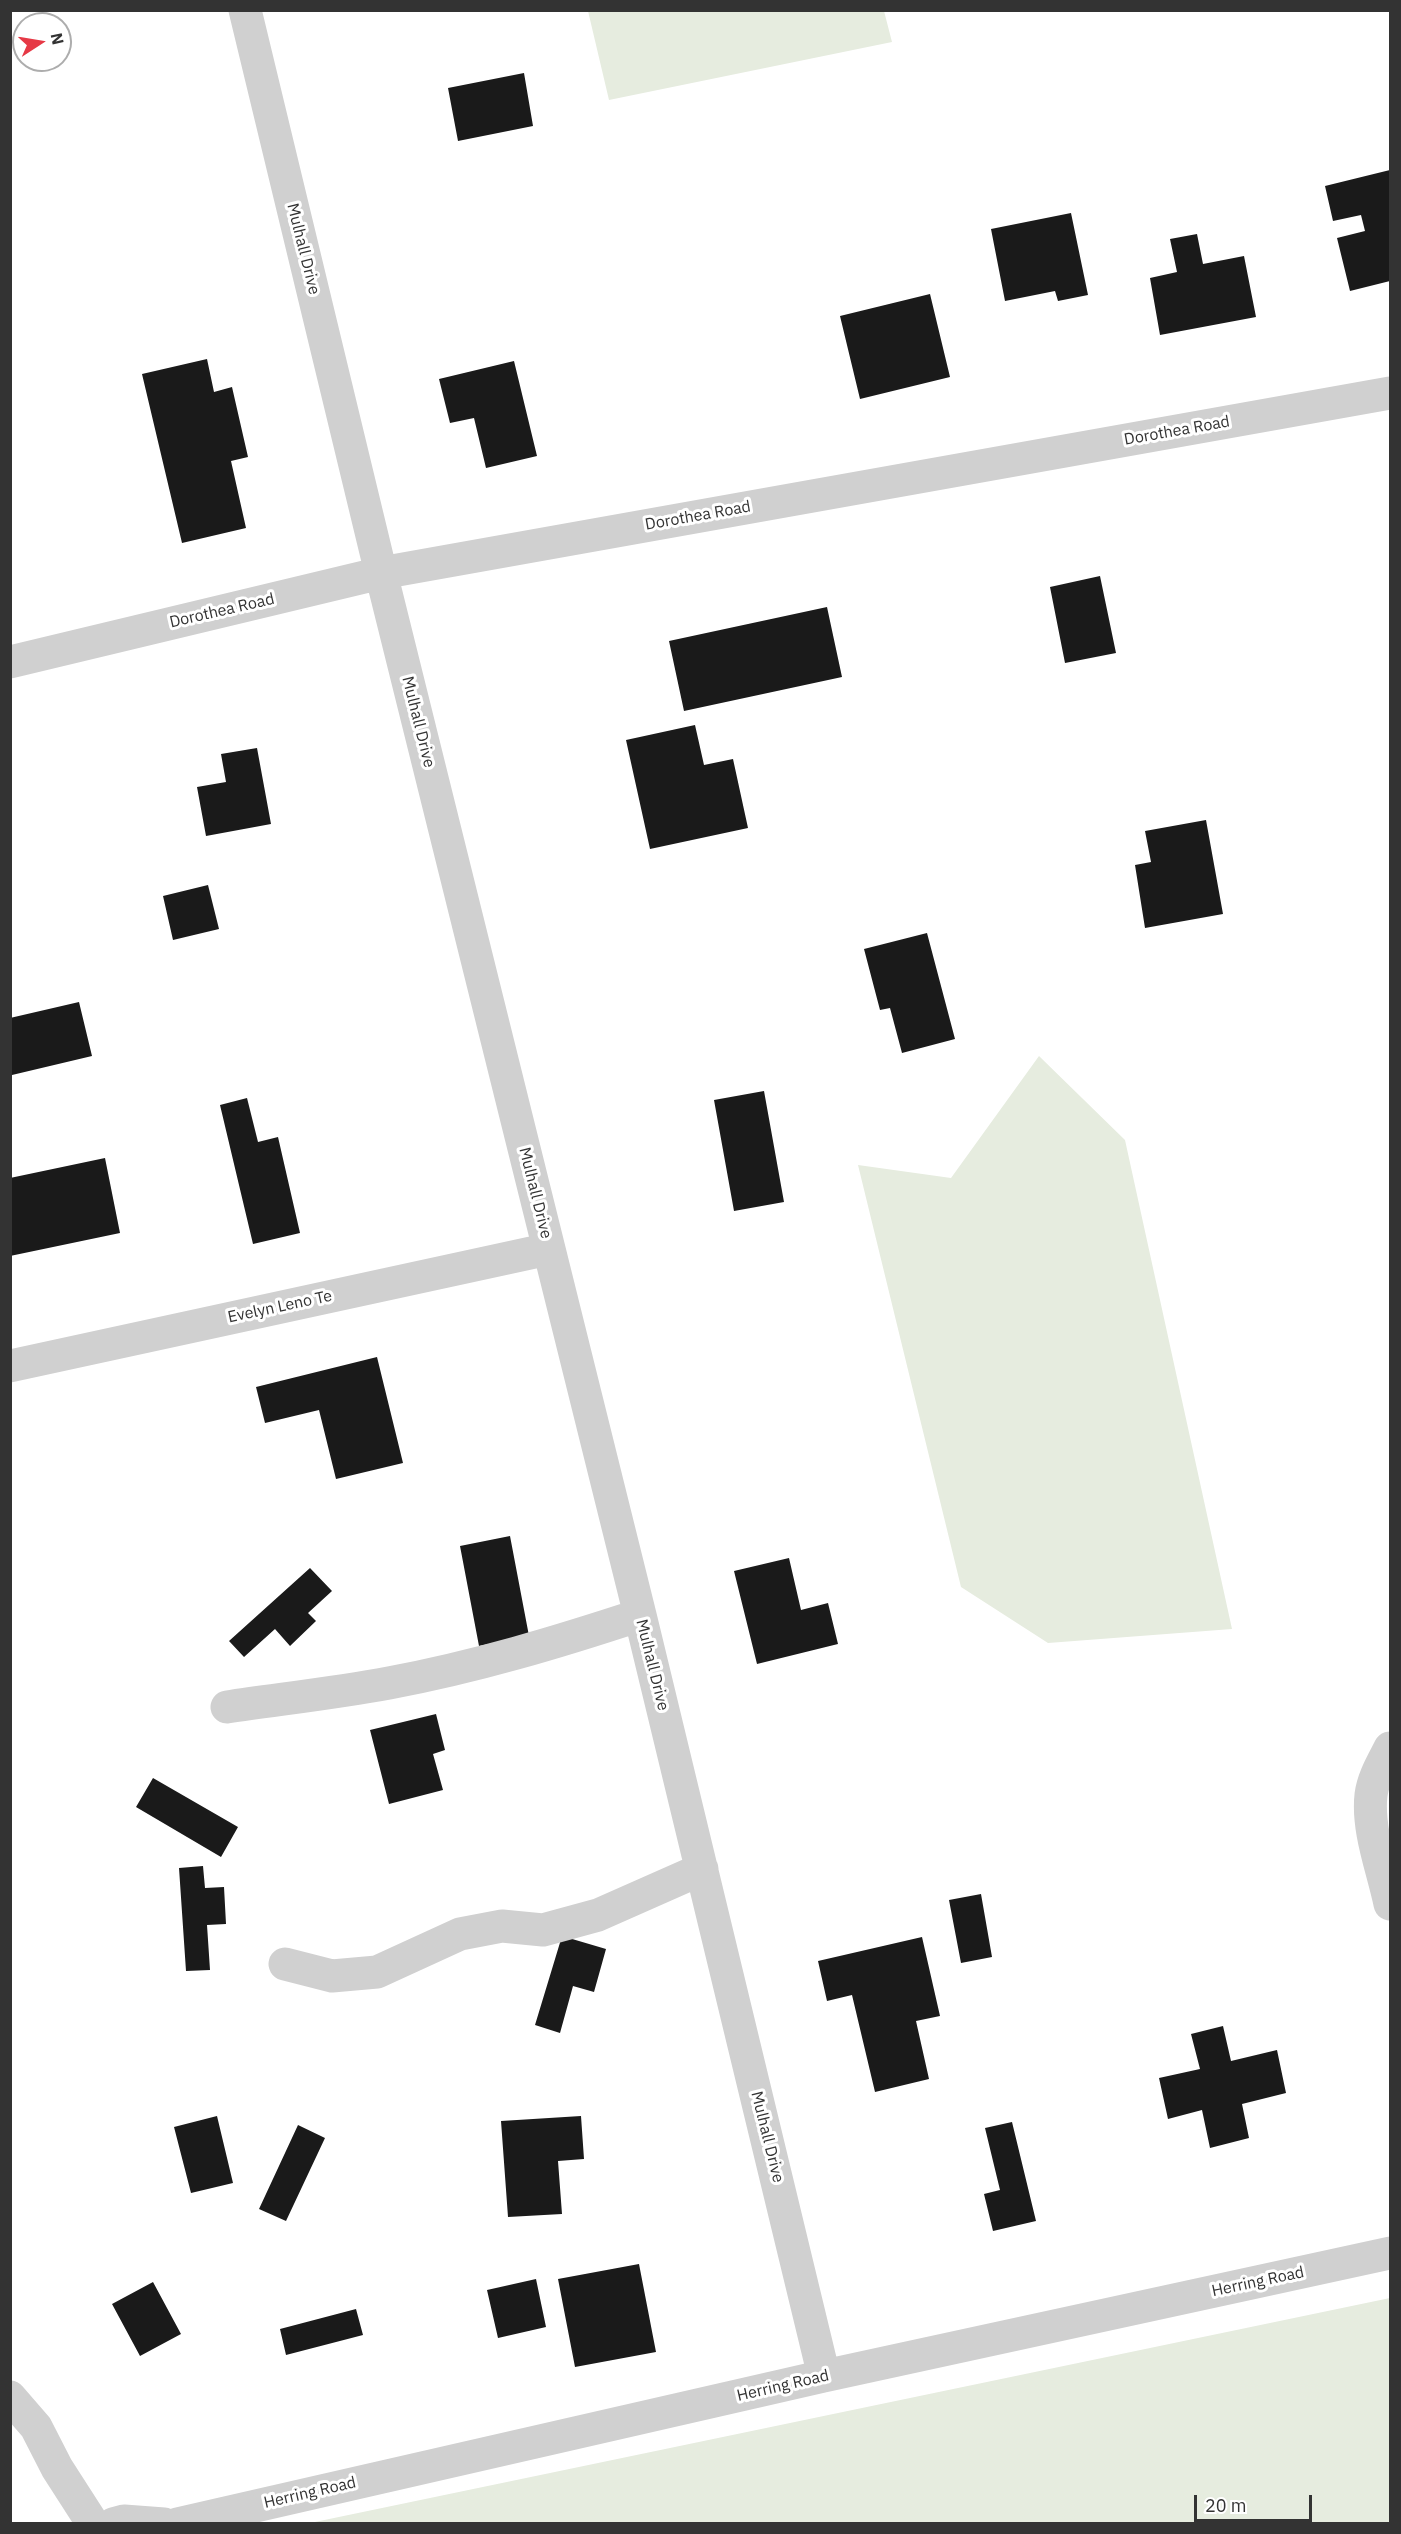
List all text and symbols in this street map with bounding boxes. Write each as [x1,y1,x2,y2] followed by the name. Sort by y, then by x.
[12,12,72,72] north arrow
[47,31,69,46] text: N
[282,201,324,297] street label: Mulhall Drive
[1123,412,1231,450] street label: Dorothea Road
[644,497,752,535] street label: Dorothea Road
[168,590,276,632] street label: Dorothea Road
[397,674,439,770] street label: Mulhall Drive
[514,1145,556,1241] street label: Mulhall Drive
[226,1287,334,1327] street label: Evelyn Leno Te
[631,1617,673,1713] street label: Mulhall Drive
[746,2089,788,2185] street label: Mulhall Drive
[1210,2263,1306,2301] street label: Herring Road
[735,2366,831,2406] street label: Herring Road
[262,2473,358,2513] street label: Herring Road
[1197,2483,1316,2521] scale bar
[1205,2494,1247,2517] text: 20 m

